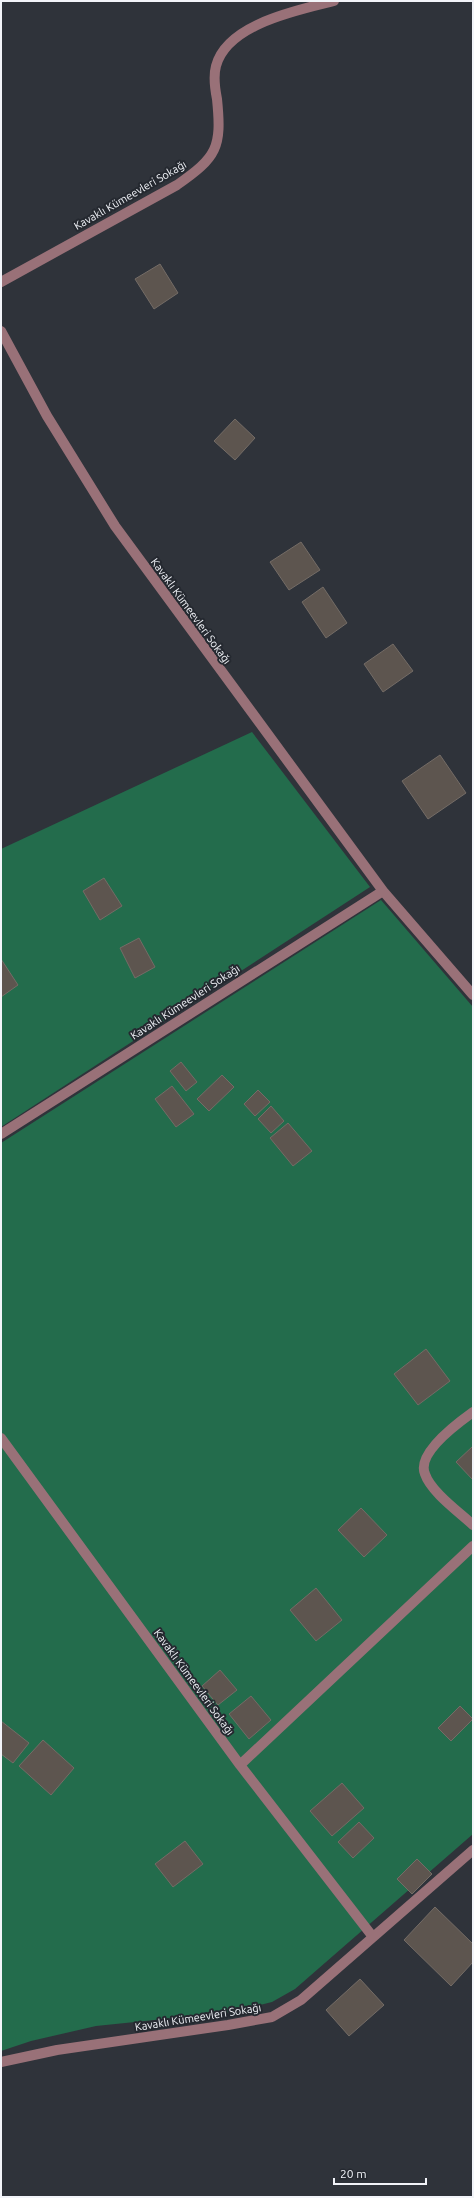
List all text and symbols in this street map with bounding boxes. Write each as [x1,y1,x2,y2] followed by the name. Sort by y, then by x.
[72,158,188,232] street label: Kavaklı Kümeevleri Sokağı
[149,556,233,666] street label: Kavaklı Kümeevleri Sokağı
[128,962,242,1042] street label: Kavaklı Kümeevleri Sokağı
[152,1627,236,1737] street label: Kavaklı Kümeevleri Sokağı
[134,2001,262,2033] street label: Kavaklı Kümeevleri Sokağı
[334,2160,426,2186] scale bar
[340,2167,367,2180] text: 20 m

